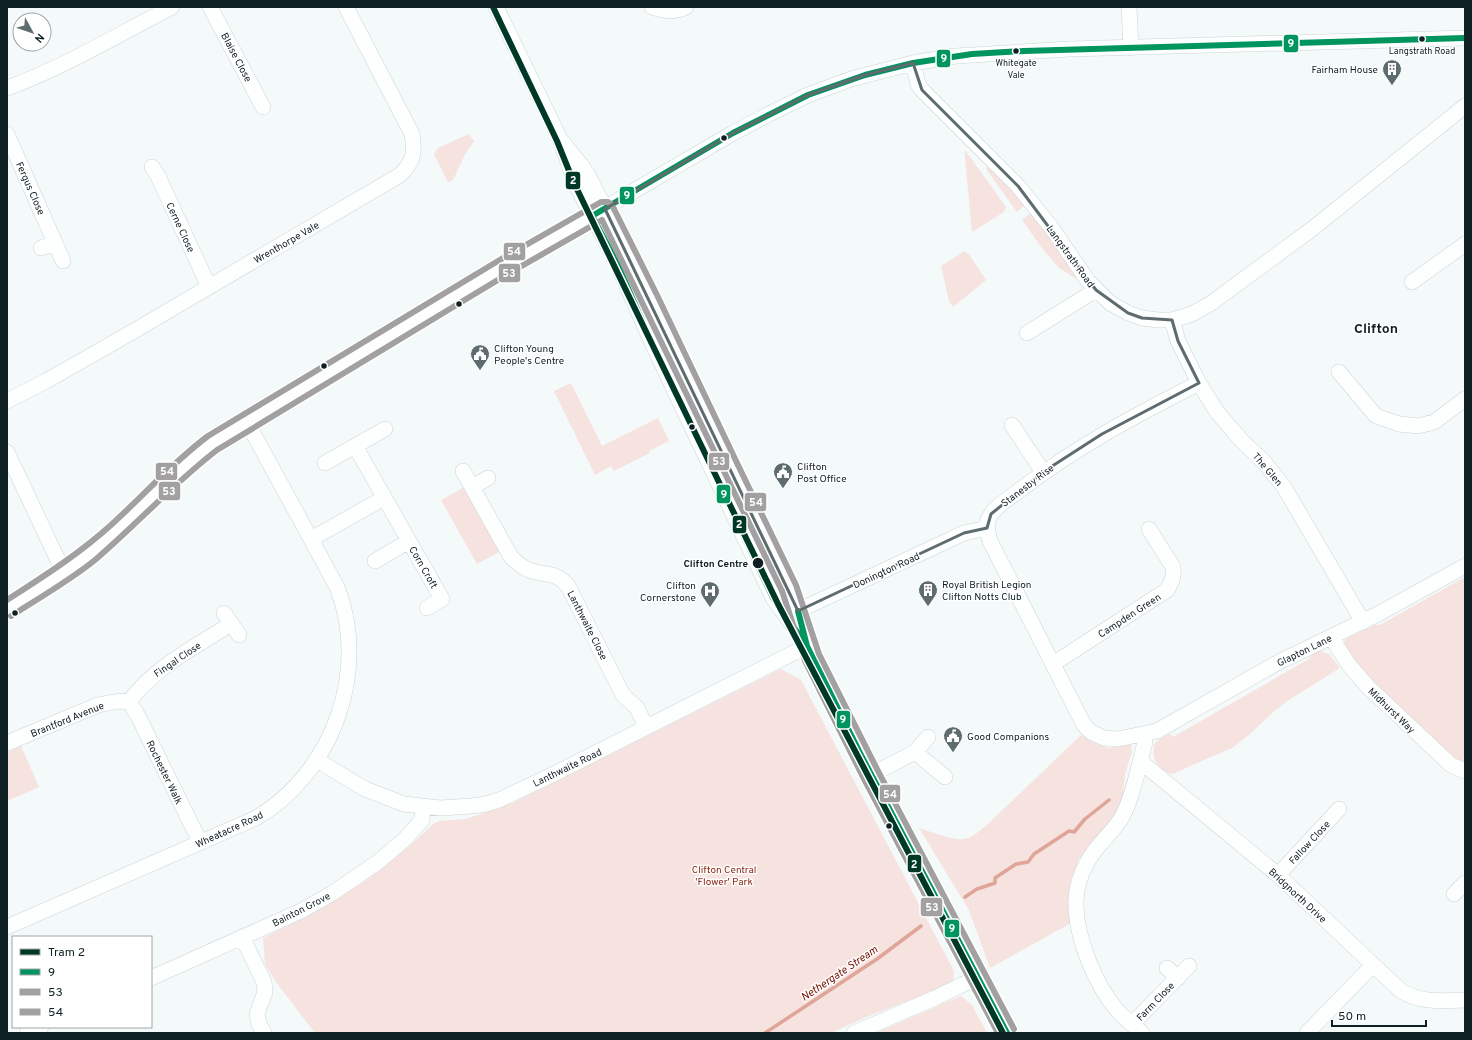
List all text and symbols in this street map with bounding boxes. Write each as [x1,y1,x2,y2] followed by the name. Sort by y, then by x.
[12,12,52,52] north arrow
[31,30,47,45] text: N
[217,31,254,85] street label: Blaise Close
[1283,34,1299,53] line badge: 9
[1417,34,1427,44] marker: Langstrath Road
[1288,37,1295,51] text: 9
[1011,46,1021,56] marker: Whitegate Vale
[1389,46,1455,57] place label: Langstrath Road
[936,49,951,68] line badge: 9
[941,52,948,66] text: 9
[995,58,1037,81] place label: Whitegate Vale
[1381,58,1403,86] building icon: Fairham House
[1311,64,1378,77] place label: Fairham House
[719,133,729,143] unlabelled marker
[12,160,47,217] street label: Fergus Close
[565,171,581,190] line badge: 2
[570,174,576,188] text: 2
[619,186,635,205] line badge: 9
[624,189,631,203] text: 9
[162,200,197,255] street label: Cerne Close
[252,219,322,267] street label: Wrenthorpe Vale
[1043,223,1097,291] street label: Langstrath Road
[503,242,526,261] line badge: 54
[507,245,521,259] text: 54
[498,263,521,283] line badge: 53
[502,267,516,281] text: 53
[454,299,464,309] unlabelled marker
[1354,321,1398,338] district label: Clifton
[469,343,491,371] public building icon: Clifton Young People's Centre
[494,343,564,368] place label: Clifton Young People's Centre
[319,361,329,371] unlabelled marker
[687,422,697,432] unlabelled marker
[1249,450,1285,489] street label: The Glen
[708,452,730,471] line badge: 53
[712,455,726,469] text: 53
[772,461,794,489] public building icon: Clifton Post Office
[797,461,847,486] place label: Clifton Post Office
[155,462,178,481] line badge: 54
[999,462,1057,510] street label: Stanesby Rise
[160,465,174,479] text: 54
[158,481,181,501] line badge: 53
[716,484,731,504] line badge: 9
[162,485,176,499] text: 53
[721,488,728,502] text: 9
[744,492,767,512] line badge: 54
[749,496,763,510] text: 54
[732,515,747,534] line badge: 2
[736,518,742,532] text: 2
[405,544,440,591] street label: Corn Croft
[851,550,922,593] street label: Donington Road
[751,556,765,570] marker: Clifton Centre
[683,558,748,571] place label: Clifton Centre
[917,579,939,607] building icon: Royal British Legion Clifton Notts Club
[942,579,1031,604] place label: Royal British Legion Clifton Notts Club
[640,580,696,605] place label: Clifton Cornerstone
[699,580,721,608] hospital icon: Clifton Cornerstone
[564,589,610,663] street label: Lanthwaite Close
[1096,591,1164,641] street label: Campden Green
[10,608,20,618] unlabelled marker
[1275,632,1334,670] street label: Glapton Lane
[152,640,204,681] street label: Fingal Close
[1365,685,1417,737] street label: Midhurst Way
[29,700,106,741] street label: Brantford Avenue
[836,710,851,729] line badge: 9
[840,713,847,727] text: 9
[942,725,964,753] public building icon: Good Companions
[967,731,1049,744] place label: Good Companions
[143,739,185,807] street label: Rochester Walk
[531,746,604,791] street label: Lanthwaite Road
[879,784,901,803] line badge: 54
[883,788,897,802] text: 54
[194,809,266,852] street label: Wheatacre Road
[1287,819,1334,868] street label: Fallow Close
[884,821,894,831] unlabelled marker
[907,854,922,873] line badge: 2
[911,858,917,872] text: 2
[692,864,756,889] park label: Clifton Central 'Flower' Park
[1265,866,1329,926] street label: Bridgnorth Drive
[270,890,333,931] street label: Bainton Grove
[920,897,943,917] line badge: 53
[925,901,939,915] text: 53
[944,919,960,938] line badge: 9
[949,922,956,936] text: 9
[12,936,152,1028] legend
[798,943,881,1005] water label: Nethergate Stream
[48,945,85,961] text: Tram 2
[48,965,55,981] text: 9
[1134,980,1178,1024] street label: Farm Close
[48,985,63,1001] text: 53
[1332,1002,1426,1028] scale bar
[48,1005,63,1021] text: 54
[1338,1009,1366,1025] text: 50 m

